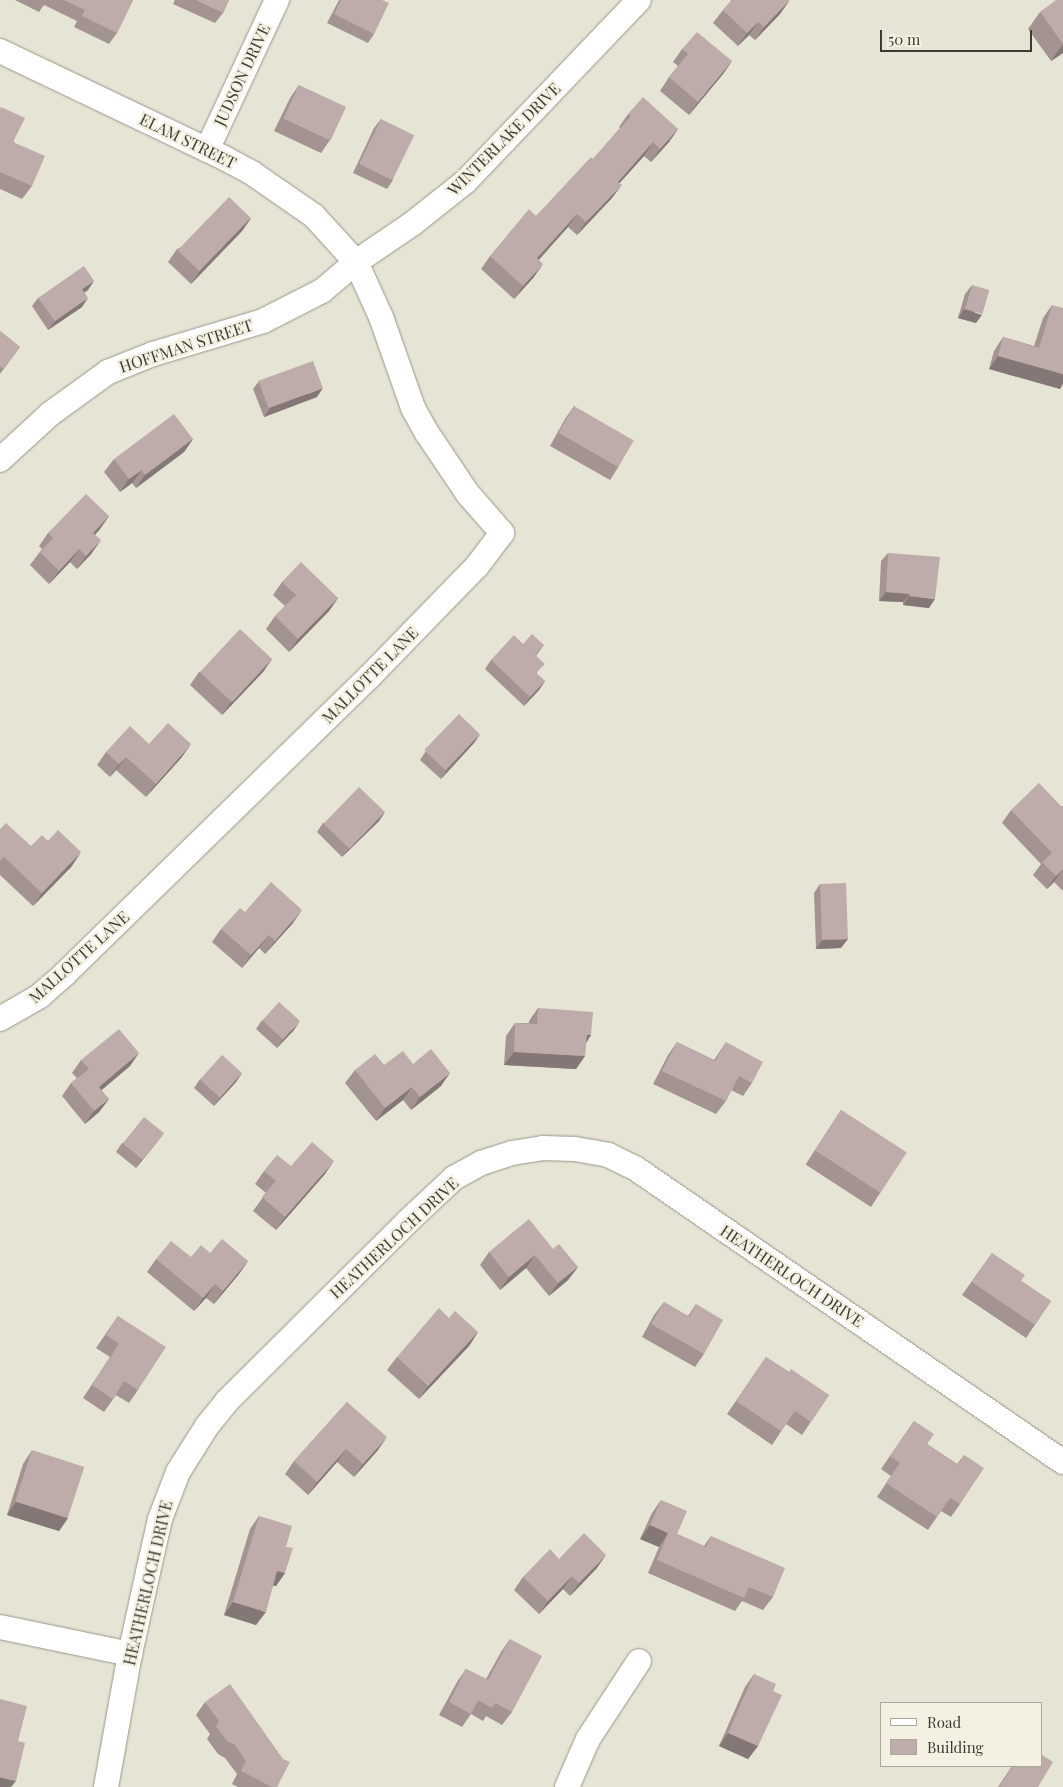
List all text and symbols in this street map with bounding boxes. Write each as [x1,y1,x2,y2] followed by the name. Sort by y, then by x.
[883,20,1036,52] scale bar
[210,21,274,129] street label: JUDSON DRIVE
[888,29,920,49] text: 50 m
[444,79,564,199] street label: WINTERLAKE DRIVE
[137,109,239,173] street label: ELAM STREET
[117,315,255,377] street label: HOFFMAN STREET
[318,623,422,727] street label: MALLOTTE LANE
[25,907,133,1007] street label: MALLOTTE LANE
[326,1173,462,1303] street label: HEATHERLOCH DRIVE
[717,1221,867,1331] street label: HEATHERLOCH DRIVE
[120,1499,176,1667] street label: HEATHERLOCH DRIVE
[880,1702,1043,1767] legend
[927,1712,961,1732] text: Road
[927,1737,983,1757] text: Building

